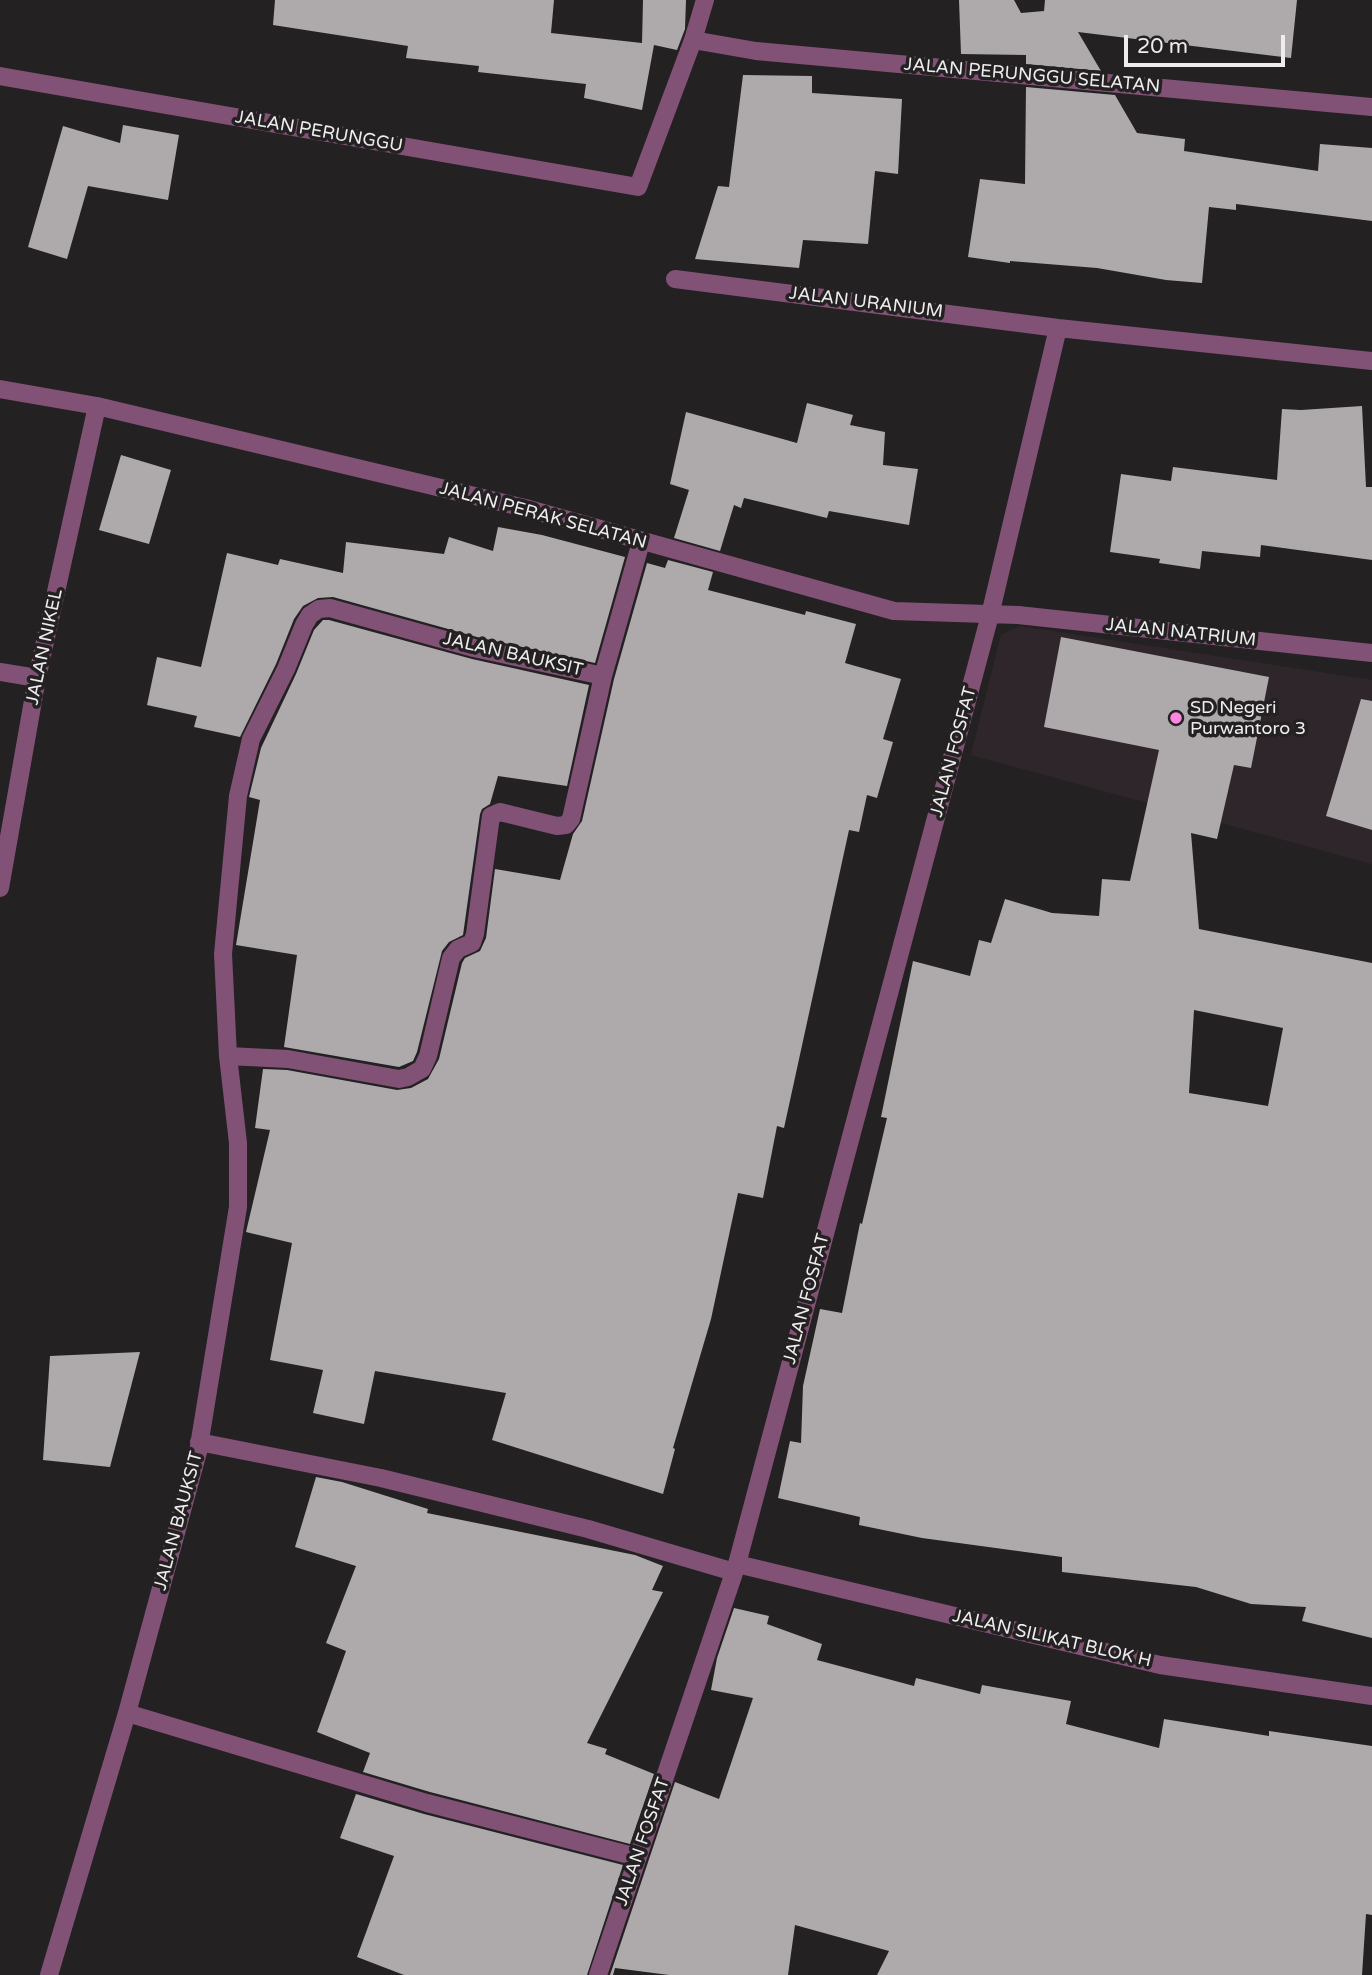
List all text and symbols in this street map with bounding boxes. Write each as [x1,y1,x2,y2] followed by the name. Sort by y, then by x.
[1127,21,1288,65] scale bar
[1137,34,1188,59] text: 20 m
[903,54,1161,98] street label: JALAN PERUNGGU SELATAN
[234,107,404,157] street label: JALAN PERUNGGU
[788,283,944,323] street label: JALAN URANIUM
[437,478,649,554] street label: JALAN PERAK SELATAN
[22,587,68,707] street label: JALAN NIKEL
[1105,614,1257,652] street label: JALAN NATRIUM
[441,628,585,682] street label: JALAN BAUKSIT
[926,685,982,819] street label: JALAN FOSFAT
[1190,697,1306,740] place label: SD Negeri Purwantoro 3
[1168,710,1184,726] marker: SD Negeri Purwantoro 3
[779,1232,835,1366] street label: JALAN FOSFAT
[150,1449,208,1593] street label: JALAN BAUKSIT
[950,1606,1154,1672] street label: JALAN SILIKAT BLOK H
[611,1775,675,1909] street label: JALAN FOSFAT

